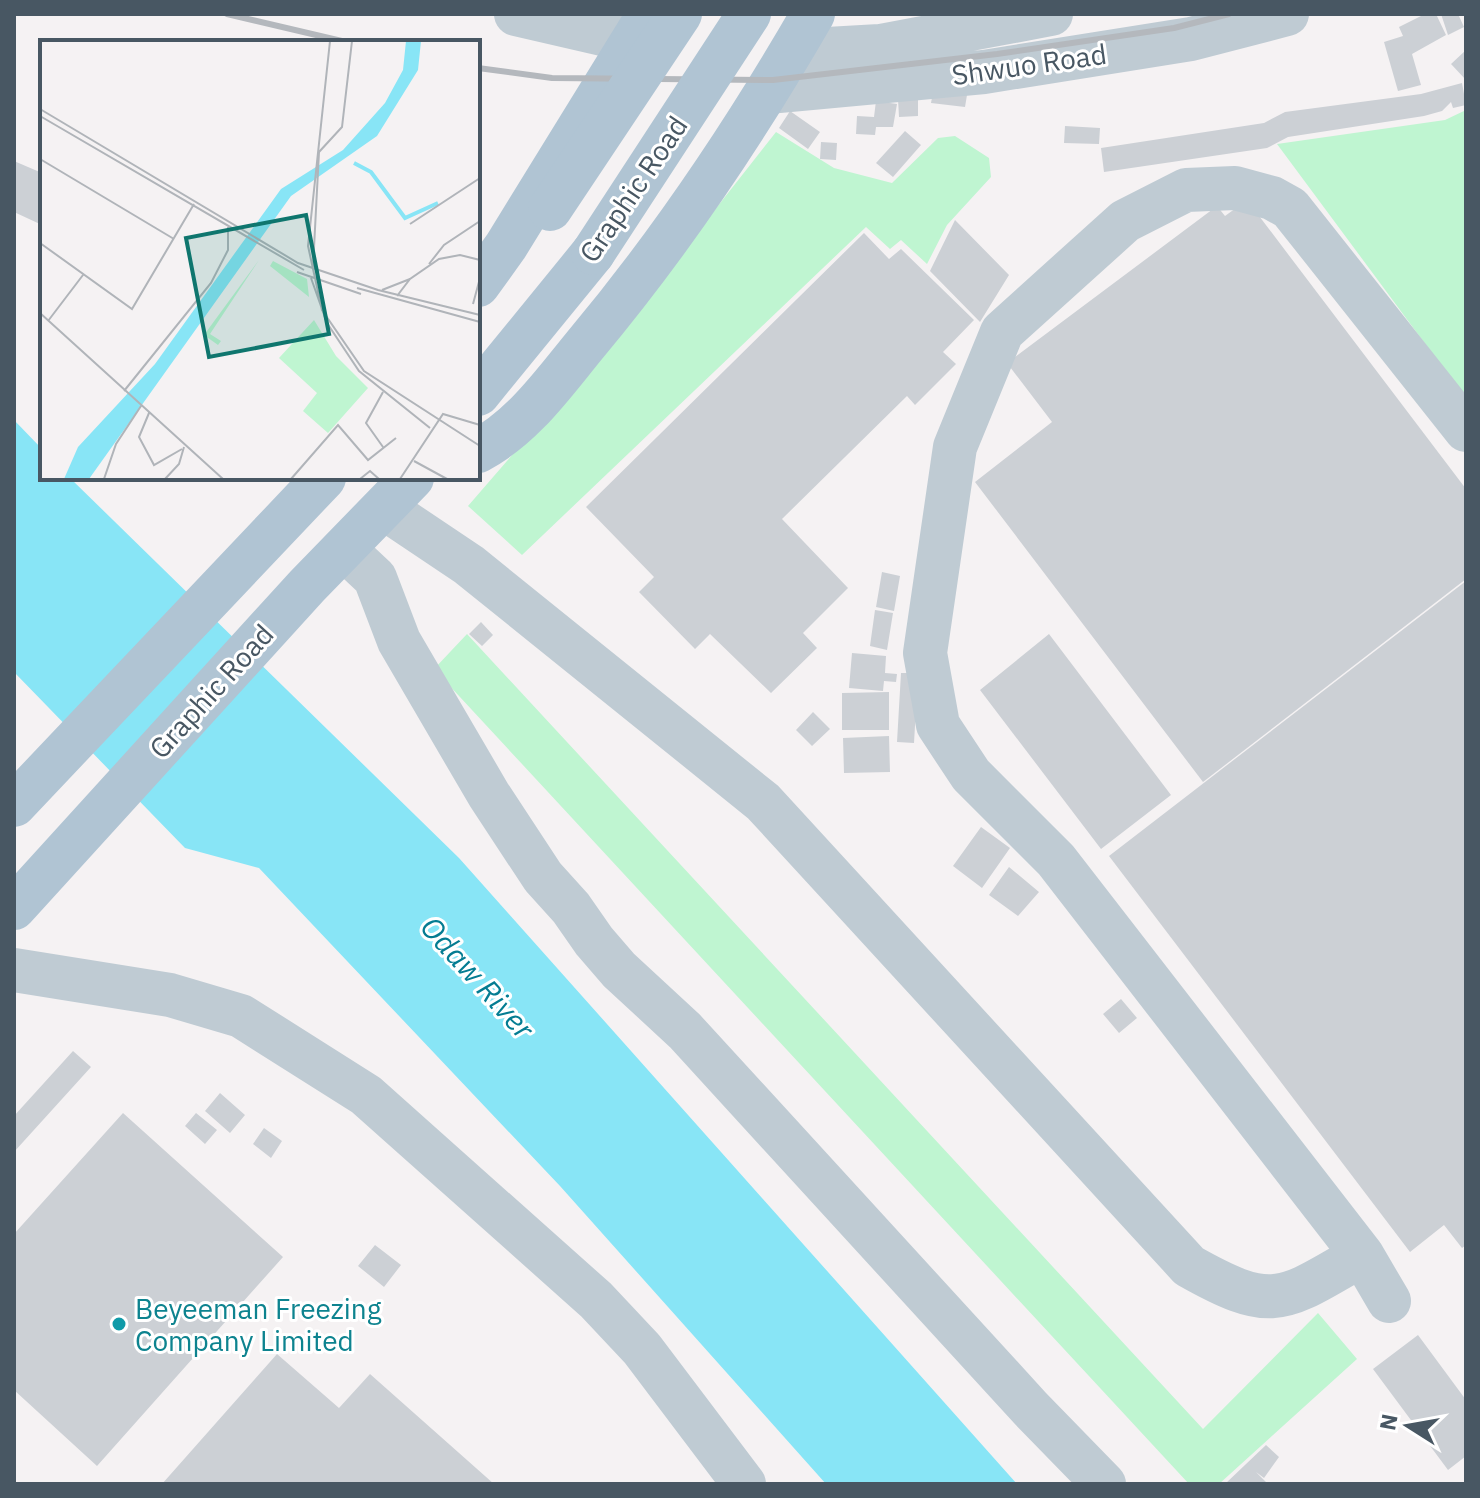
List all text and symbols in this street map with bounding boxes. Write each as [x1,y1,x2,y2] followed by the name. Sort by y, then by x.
[949,35,1109,93] street label: Shwuo Road
[40,40,480,480] inset map
[570,109,696,269] street label: Graphic Road
[141,616,281,766] street label: Graphic Road
[413,908,544,1047] water label: Odaw River
[135,1290,382,1359] place label: Beyeeman Freezing Company Limited
[110,1315,128,1333] marker: Beyeeman Freezing Company Limited
[1368,1386,1448,1466] north arrow
[1372,1411,1404,1433] text: N

